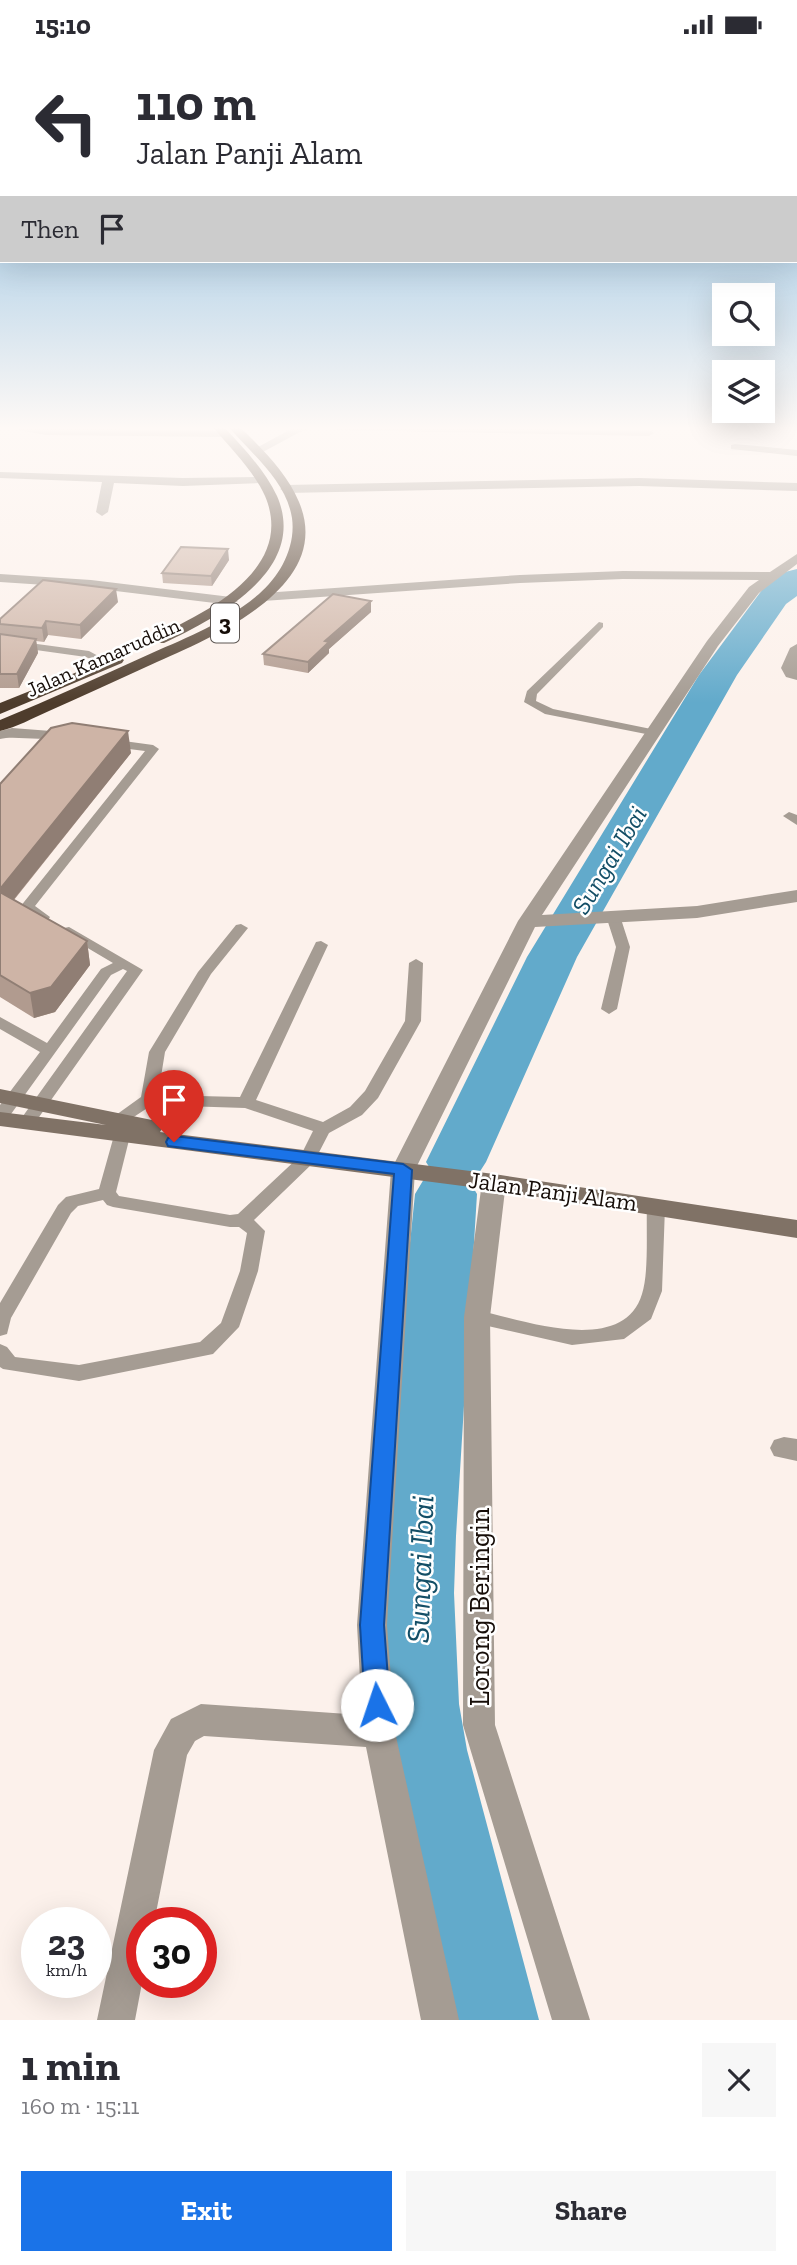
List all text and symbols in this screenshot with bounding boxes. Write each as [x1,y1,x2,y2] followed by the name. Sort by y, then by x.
[35,9,91,41] text: 15:10
[136,74,256,133] text: 110 m
[21,77,112,168] icon: left
[136,134,362,172] text: Jalan Panji Alam
[93,210,131,248] icon: arrive
[21,213,79,245] text: Then
[712,283,775,423] map controls
[712,283,775,346] button: search
[712,360,775,423] button: layers
[211,603,239,643] road number: 3
[22,612,184,702] street label: Jalan Kamaruddin
[564,800,654,920] water label: Sungai Ibai
[144,1070,204,1142] pin
[155,1081,193,1119] icon: arrive
[467,1165,639,1217] street label: Jalan Panji Alam
[398,1494,442,1644] water label: Sungai Ibai
[463,1508,496,1706] street label: Lorong Beringin
[340,1668,414,1742] position arrow
[126,1907,217,1998] speed limit sign: 30
[48,1922,85,1964] text: 23
[46,1959,87,1981] text: km/h
[21,2040,120,2091] text: 1 min
[702,2043,776,2117] button: close
[21,2092,139,2120] text: 160 m · 15:11
[21,2171,392,2251] button: Exit
[406,2171,776,2251] button: Share

